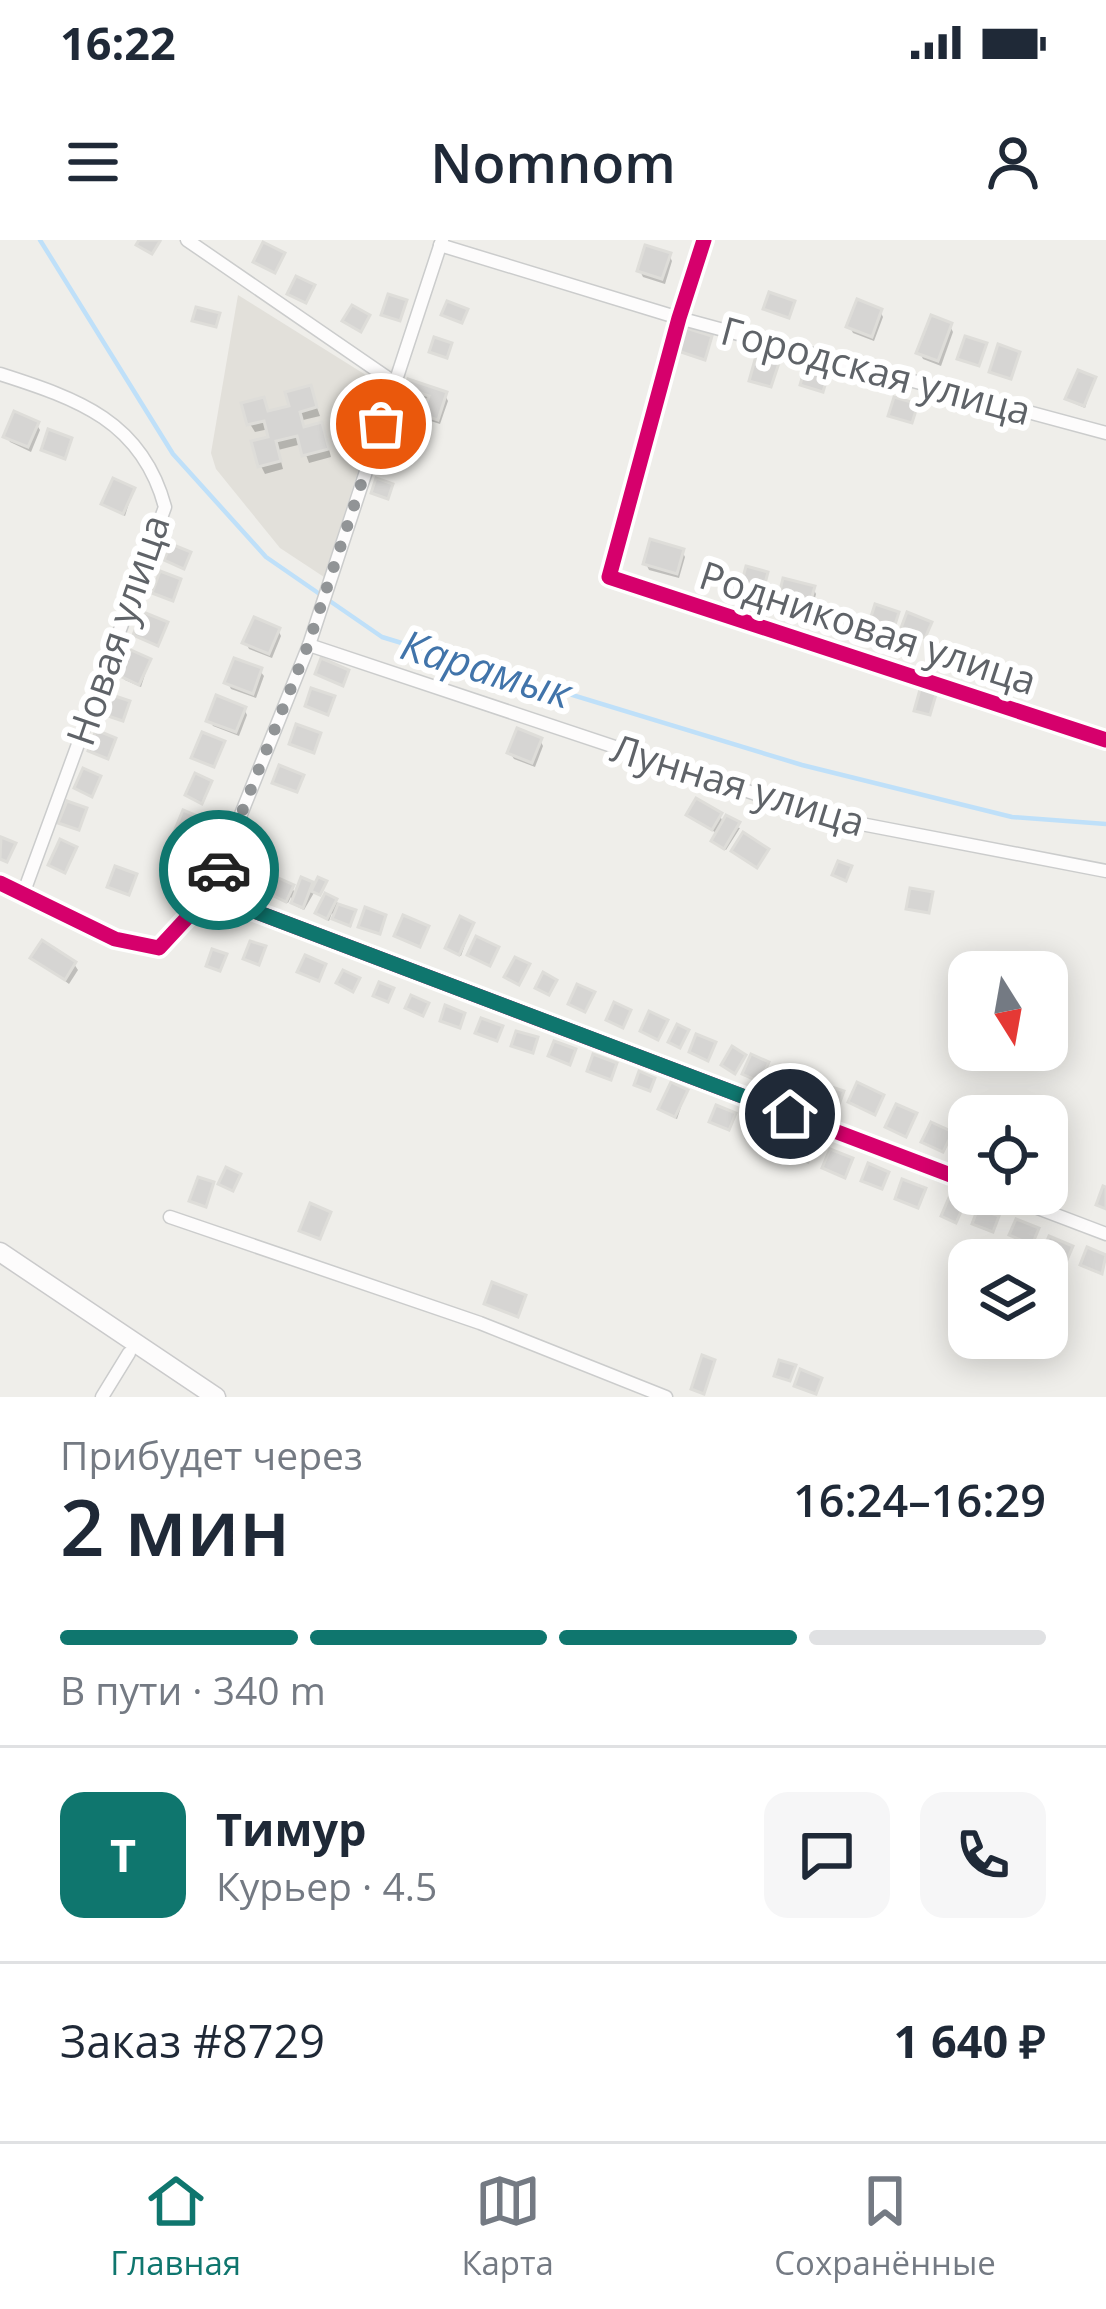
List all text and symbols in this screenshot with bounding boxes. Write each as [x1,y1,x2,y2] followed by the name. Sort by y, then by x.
[60,12,176,73] text: 16:22
[430,125,676,199] text: Nomnom
[60,129,126,195] icon: menu
[980,129,1046,195] icon: person
[716,303,1037,436] street label: Городская улица
[330,373,432,475] pin
[348,391,414,457] icon: bag
[52,507,181,752] street label: Новая улица
[693,547,1044,706] street label: Родниковая улица
[395,615,581,721] water label: Карамык
[605,720,872,847] street label: Лунная улица
[159,810,279,930] courier
[186,837,252,903] icon: car
[948,951,1068,1071] north arrow
[948,951,1068,1359] map controls
[739,1063,841,1165] pin
[757,1081,823,1147] icon: home
[948,1095,1068,1215] button: locate
[948,1239,1068,1359] button: layers
[60,1428,363,1481] text: Прибудет через
[793,1469,1046,1530] text: 16:24–16:29
[60,1473,290,1579] text: 2 мин
[60,1663,326,1716] text: В пути · 340 m
[764,1792,890,1918] button: chat
[920,1792,1046,1918] button: phone
[216,1798,367,1859] text: Тимур
[110,1824,136,1885] text: Т
[216,1859,437,1912] text: Курьер · 4.5
[60,2010,325,2071] text: Заказ #8729
[894,2010,1046,2071] text: 1 640 ₽
[110,2168,241,2285] tab: Главная
[461,2168,554,2285] tab: Карта
[774,2168,996,2285] tab: Сохранённые

